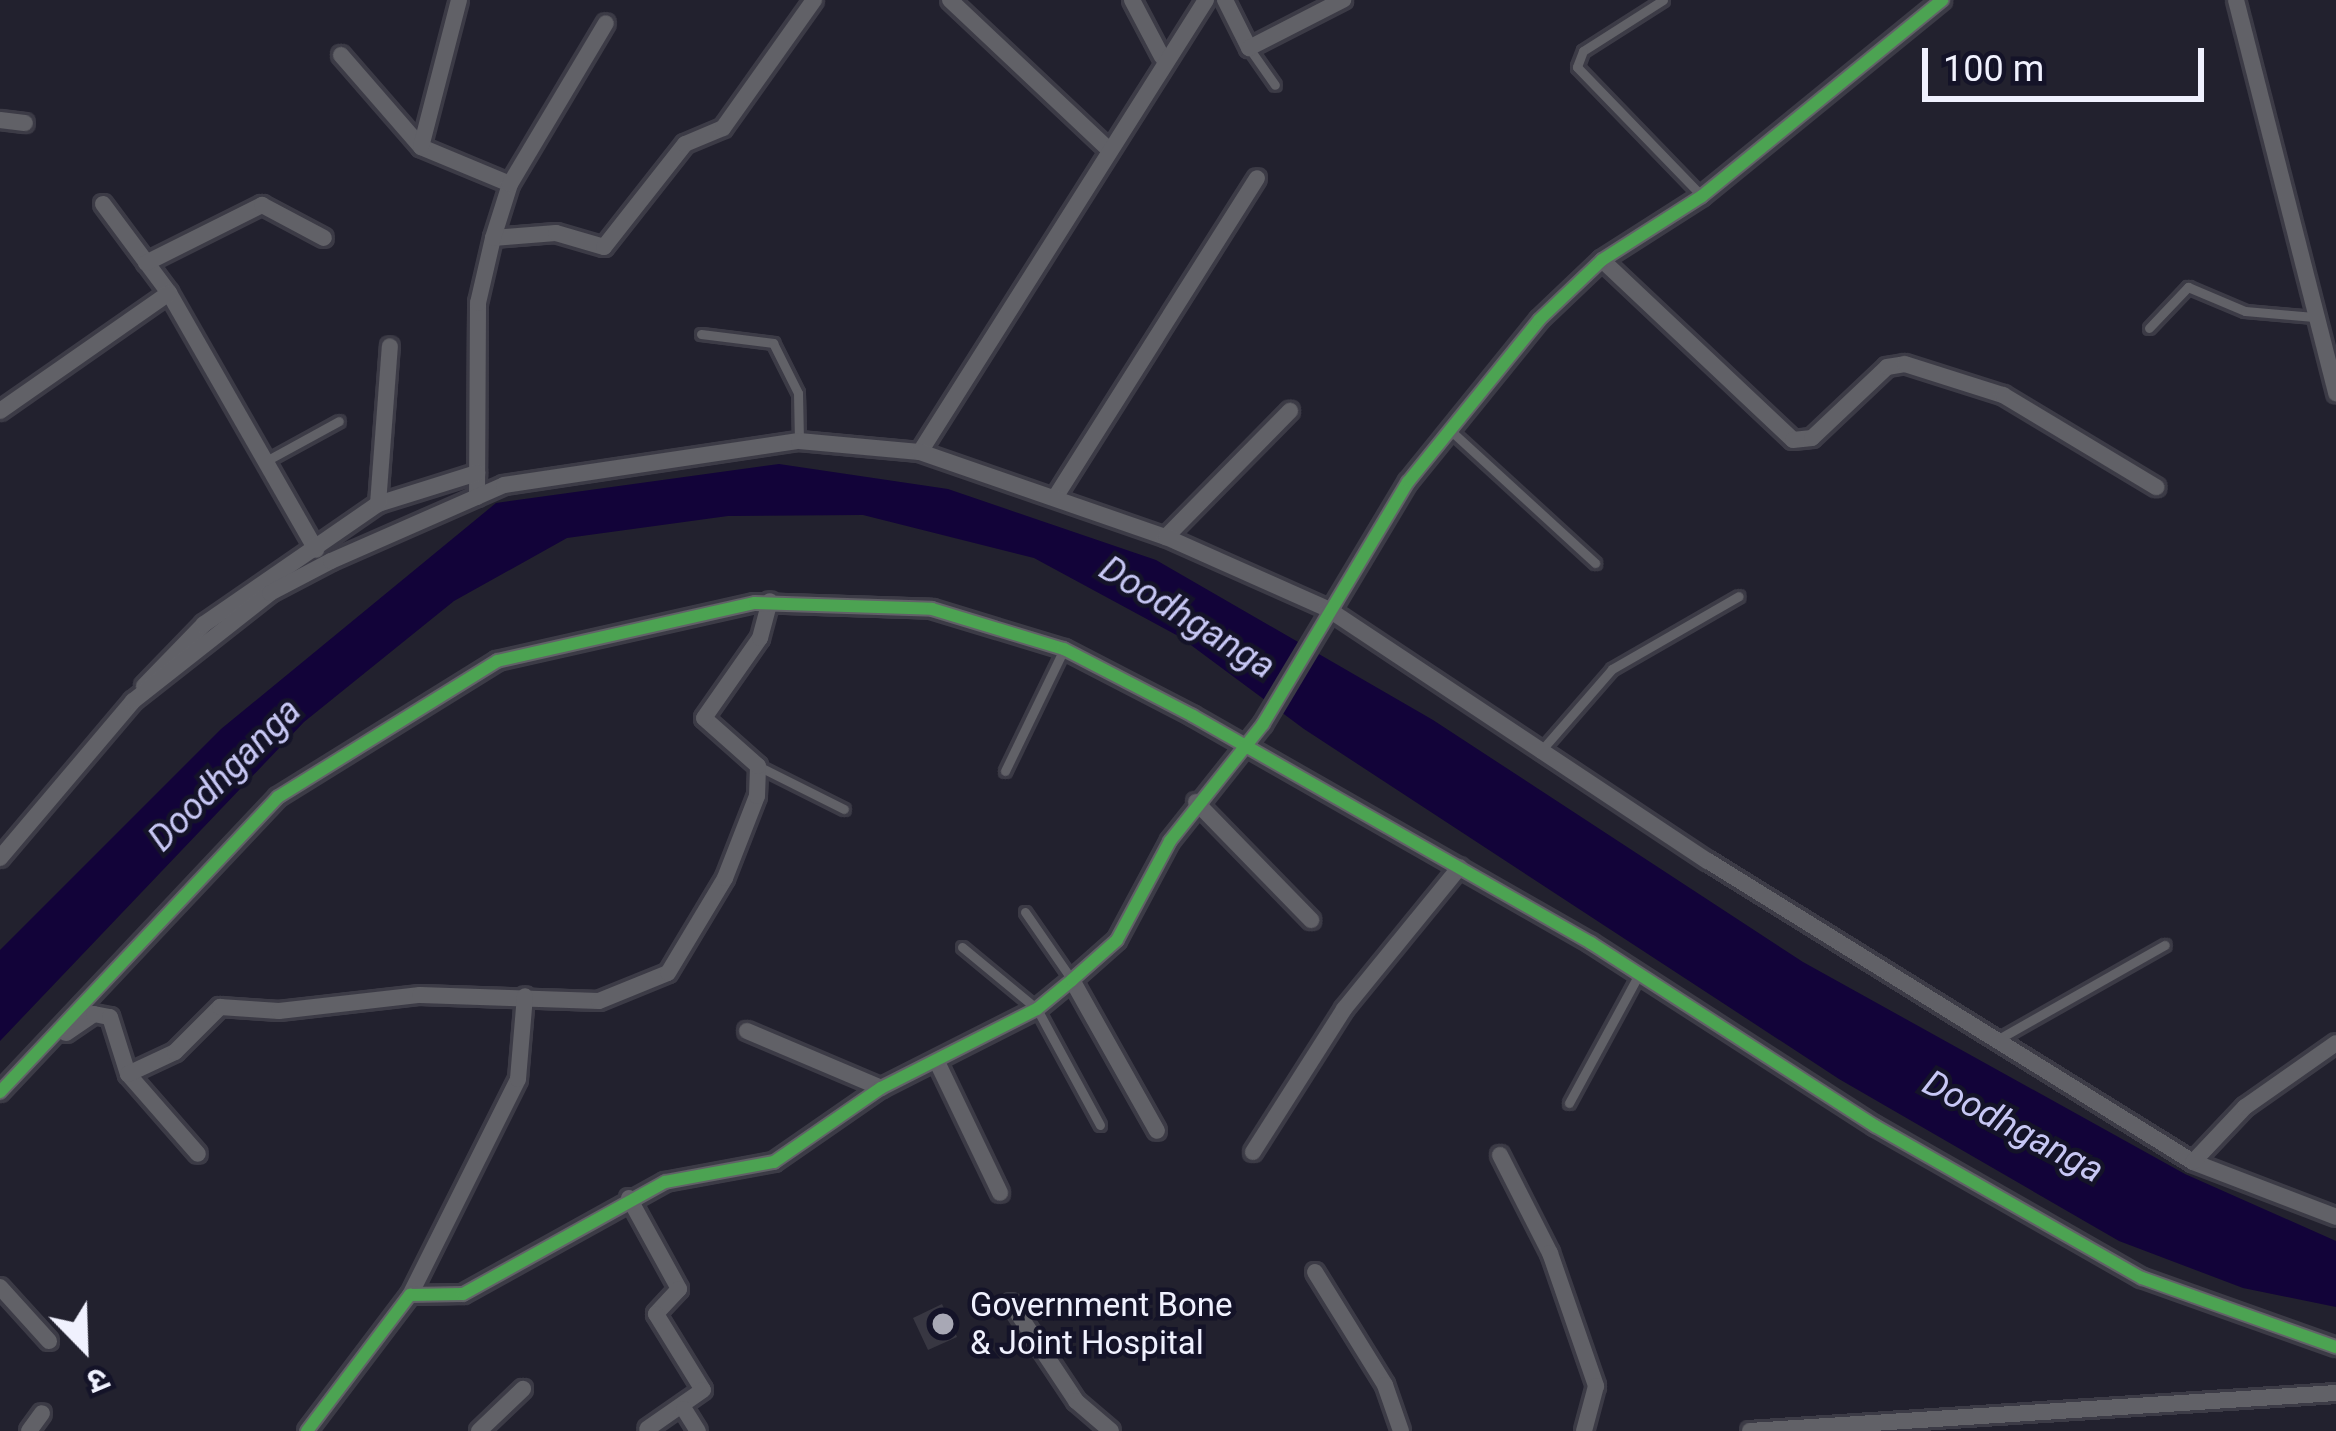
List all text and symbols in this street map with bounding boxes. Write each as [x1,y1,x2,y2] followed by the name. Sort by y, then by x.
[1928,24,2210,98] scale bar
[1943,48,2044,90] text: 100 m
[1092,547,1282,689] water label: Doodhganga
[140,690,310,860] water label: Doodhganga
[1915,1061,2111,1193] water label: Doodhganga
[970,1285,1232,1363] place label: Government Bone & Joint Hospital
[24,1287,144,1407] north arrow
[927,1308,959,1340] marker: Government Bone & Joint Hospital
[82,1359,115,1402] text: उ

